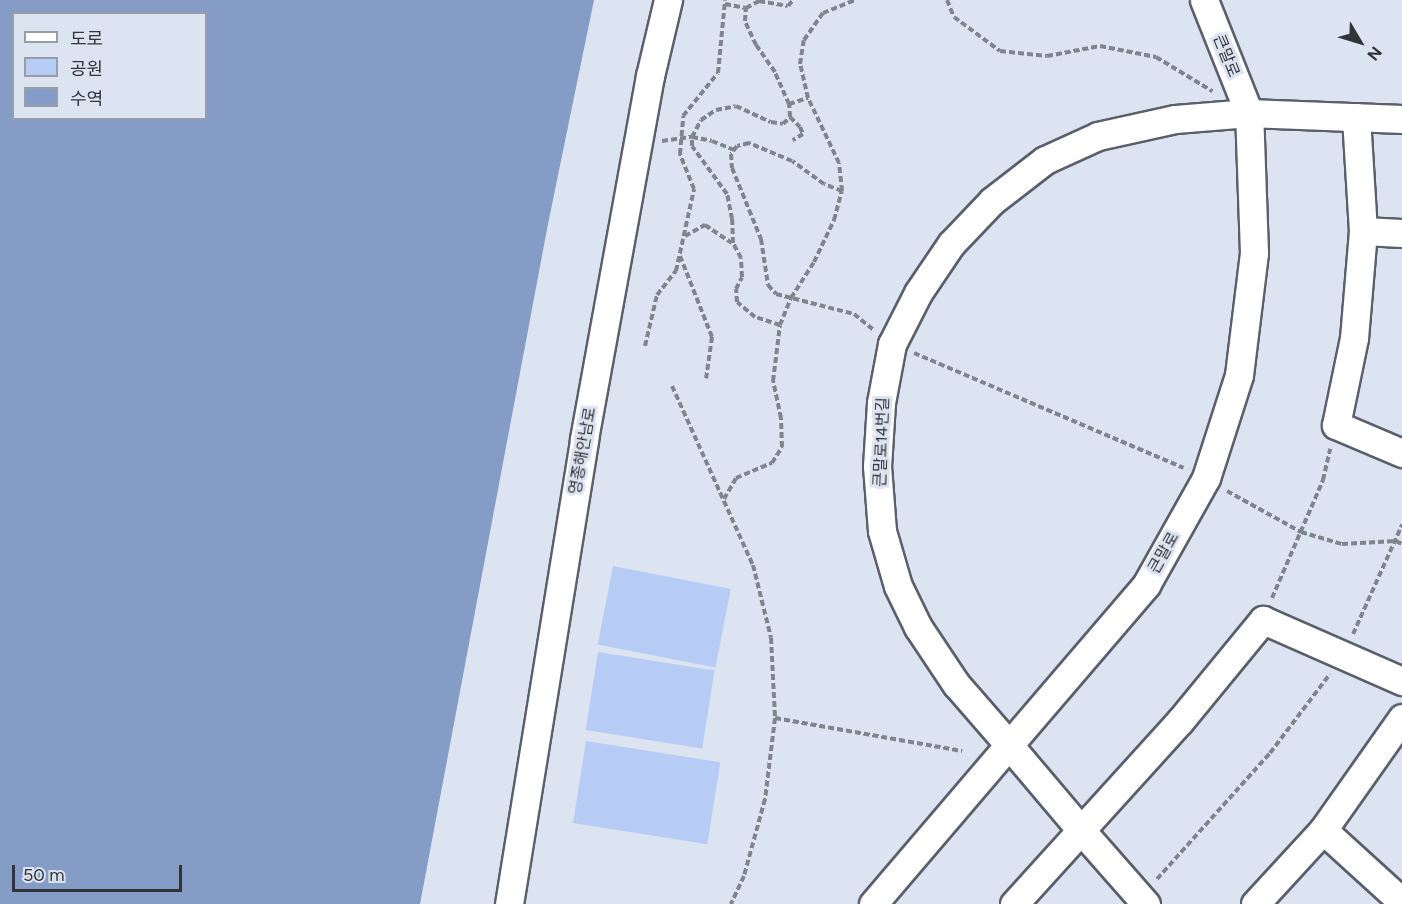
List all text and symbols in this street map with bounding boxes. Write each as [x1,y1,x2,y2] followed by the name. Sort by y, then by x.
[12,12,207,120] legend
[1330,12,1390,72] north arrow
[70,28,103,50] text: 도로
[1209,32,1243,80] street label: 큰말로
[1363,43,1386,64] text: N
[70,58,103,80] text: 공원
[70,88,103,110] text: 수역
[871,397,893,487] street label: 큰말로14번길
[566,406,600,496] street label: 영종해안남로
[1145,529,1183,577] street label: 큰말로
[15,853,184,891] scale bar
[23,864,65,886] text: 50 m

